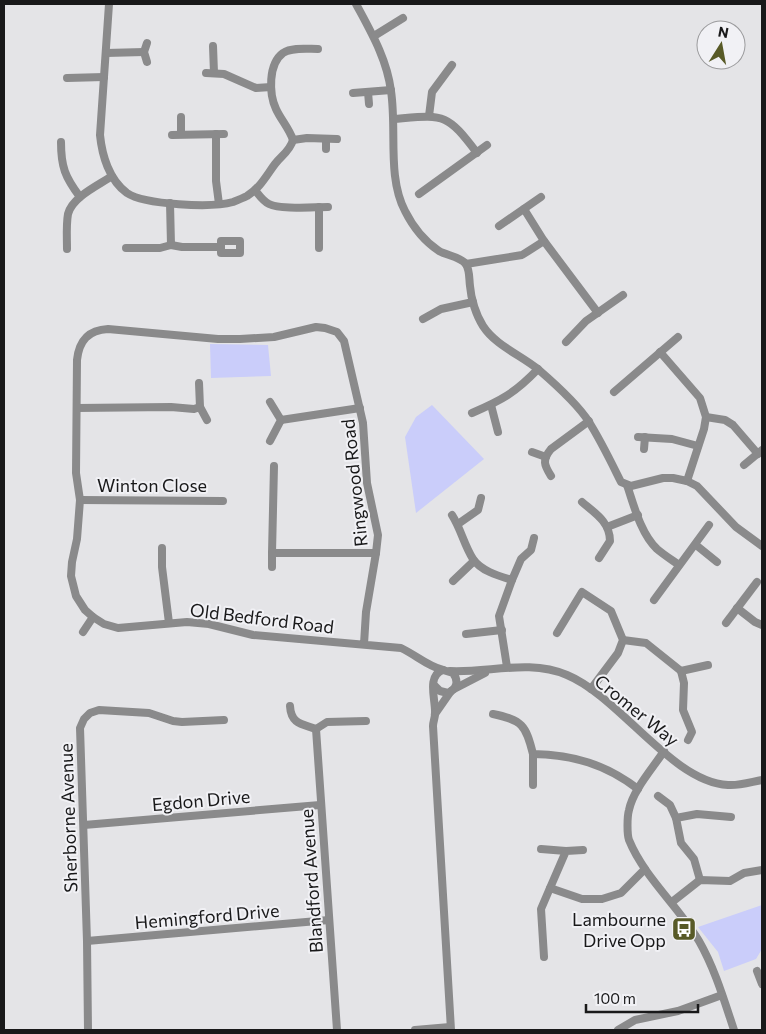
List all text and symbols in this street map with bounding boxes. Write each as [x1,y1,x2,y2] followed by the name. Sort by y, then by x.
[696,20,746,70] north arrow
[717,22,730,41] text: N
[336,418,372,548] street label: Ringwood Road
[97,474,207,496] street label: Winton Close
[189,598,335,638] street label: Old Bedford Road
[591,669,683,751] street label: Cromer Way
[54,743,82,893] street label: Sherborne Avenue
[151,785,251,815] street label: Egdon Drive
[295,808,327,954] street label: Blandford Avenue
[134,899,280,933] street label: Hemingford Drive
[572,908,666,951] place label: Lambourne Drive Opp
[671,916,697,942] bus stop icon: Lambourne Drive Opp
[586,982,698,1014] scale bar
[594,989,636,1007] text: 100 m

